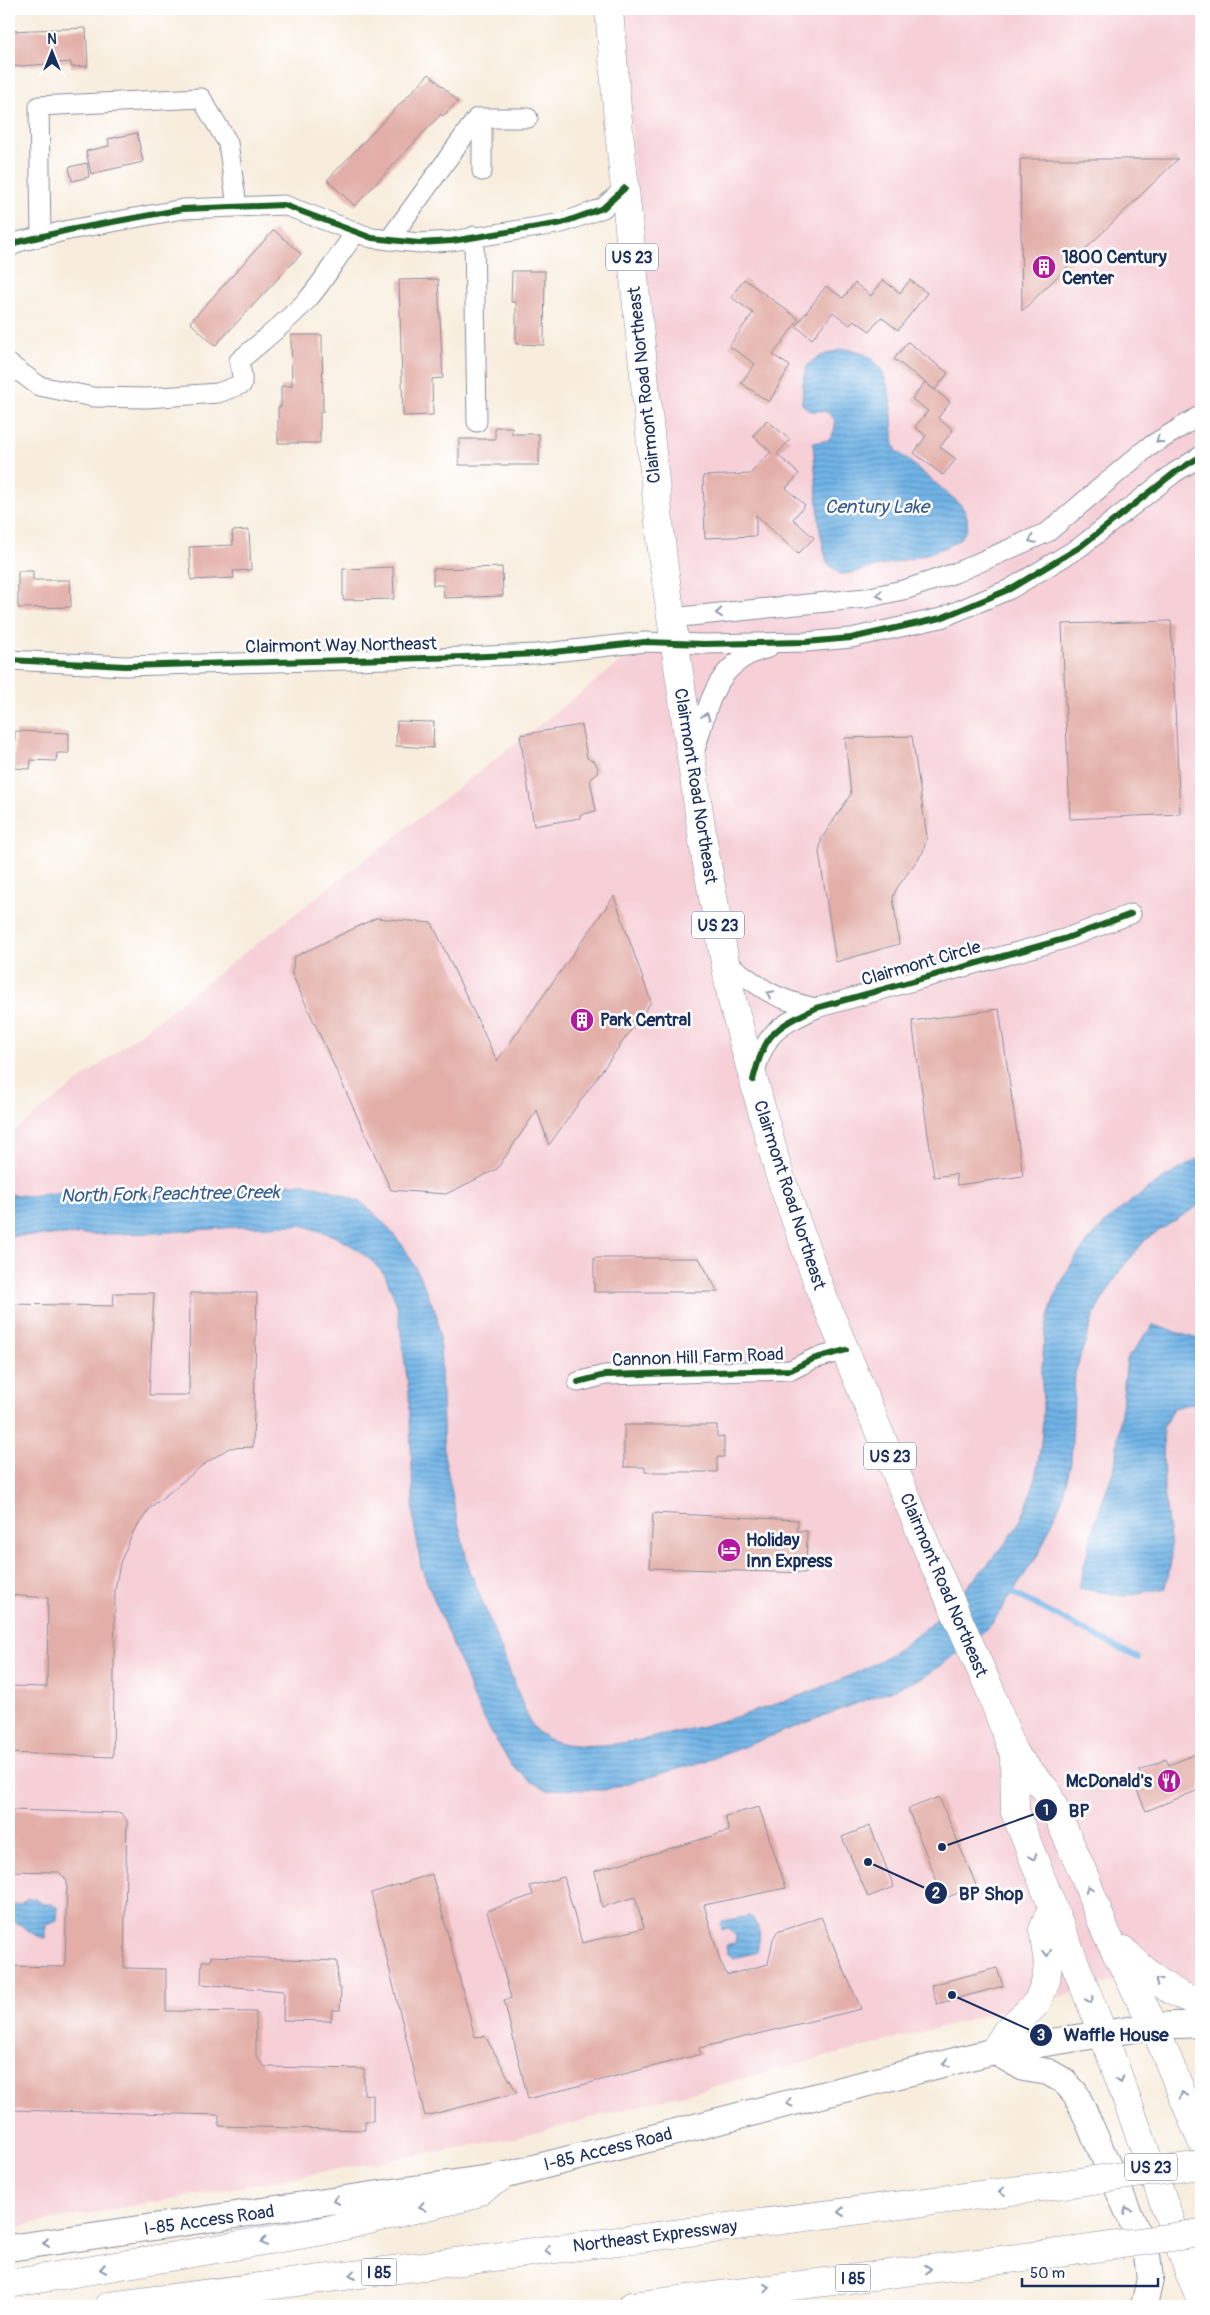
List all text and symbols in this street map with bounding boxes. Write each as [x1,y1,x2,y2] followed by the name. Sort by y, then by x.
[28,28,78,78] north arrow
[47,31,57,48] text: N
[606,243,658,270] road number: US 23
[1062,246,1167,290] place label: 1800 Century Center
[1031,254,1057,280] building icon: 1800 Century Center
[623,285,666,484] street label: Clairmont Road Northeast
[1155,434,1165,443] one-way arrow
[825,495,931,519] water label: Century Lake
[1028,534,1037,544] one-way arrow
[875,590,884,600] one-way arrow
[714,607,722,618] one-way arrow
[245,632,438,659] street label: Clairmont Way Northeast
[669,687,722,886] street label: Clairmont Road Northeast
[701,712,711,720] one-way arrow
[692,912,744,938] road number: US 23
[859,935,984,991] street label: Clairmont Circle
[766,990,775,1000] one-way arrow
[569,1007,595,1033] building icon: Park Central
[600,1009,691,1032] place label: Park Central
[748,1098,831,1293] street label: Clairmont Road Northeast
[60,1180,282,1208] water label: North Fork Peachtree Creek
[612,1343,784,1372] street label: Cannon Hill Farm Road
[864,1442,916,1470] road number: US 23
[894,1490,993,1681] street label: Clairmont Road Northeast
[746,1529,833,1573] place label: Holiday Inn Express
[716,1537,742,1563] hotel icon: Holiday Inn Express
[1156,1768,1182,1794] restaurant icon: McDonald's
[1066,1770,1153,1793] place label: McDonald's
[1034,1793,1100,1827] callout: BP
[1068,1799,1090,1823] text: BP
[1043,1801,1049,1820] text: 1
[1027,1853,1037,1861] one-way arrow
[923,1876,1033,1910] callout: BP Shop
[959,1882,1023,1906] text: BP Shop
[932,1884,940,1903] text: 2
[1085,1886,1095,1894] one-way arrow
[1041,1949,1051,1958] one-way arrow
[1154,1978,1164,1987] one-way arrow
[1083,1995,1094,2004] one-way arrow
[1029,2018,1179,2052] callout: Waffle House
[1063,2023,1169,2047] text: Waffle House
[1037,2026,1045,2045] text: 3
[942,2057,951,2068] one-way arrow
[1114,2075,1124,2084] one-way arrow
[1178,2091,1189,2100] one-way arrow
[784,2097,793,2108] one-way arrow
[541,2122,675,2177] street label: I-85 Access Road
[1125,2154,1177,2180] road number: US 23
[998,2186,1006,2197] one-way arrow
[331,2195,340,2205] one-way arrow
[142,2200,276,2241] street label: I-85 Access Road
[418,2201,427,2212] one-way arrow
[836,2206,844,2217] one-way arrow
[1123,2206,1134,2215] one-way arrow
[571,2215,739,2258] street label: Northeast Expressway
[259,2236,268,2246] one-way arrow
[41,2237,49,2248] one-way arrow
[543,2244,551,2255] one-way arrow
[1022,2255,1159,2287] scale bar
[362,2258,396,2286] road number: I 85
[99,2263,108,2273] one-way arrow
[836,2264,870,2292] road number: I 85
[925,2264,933,2275] one-way arrow
[1030,2264,1065,2283] text: 50 m
[348,2269,356,2280] one-way arrow
[763,2283,771,2294] one-way arrow

